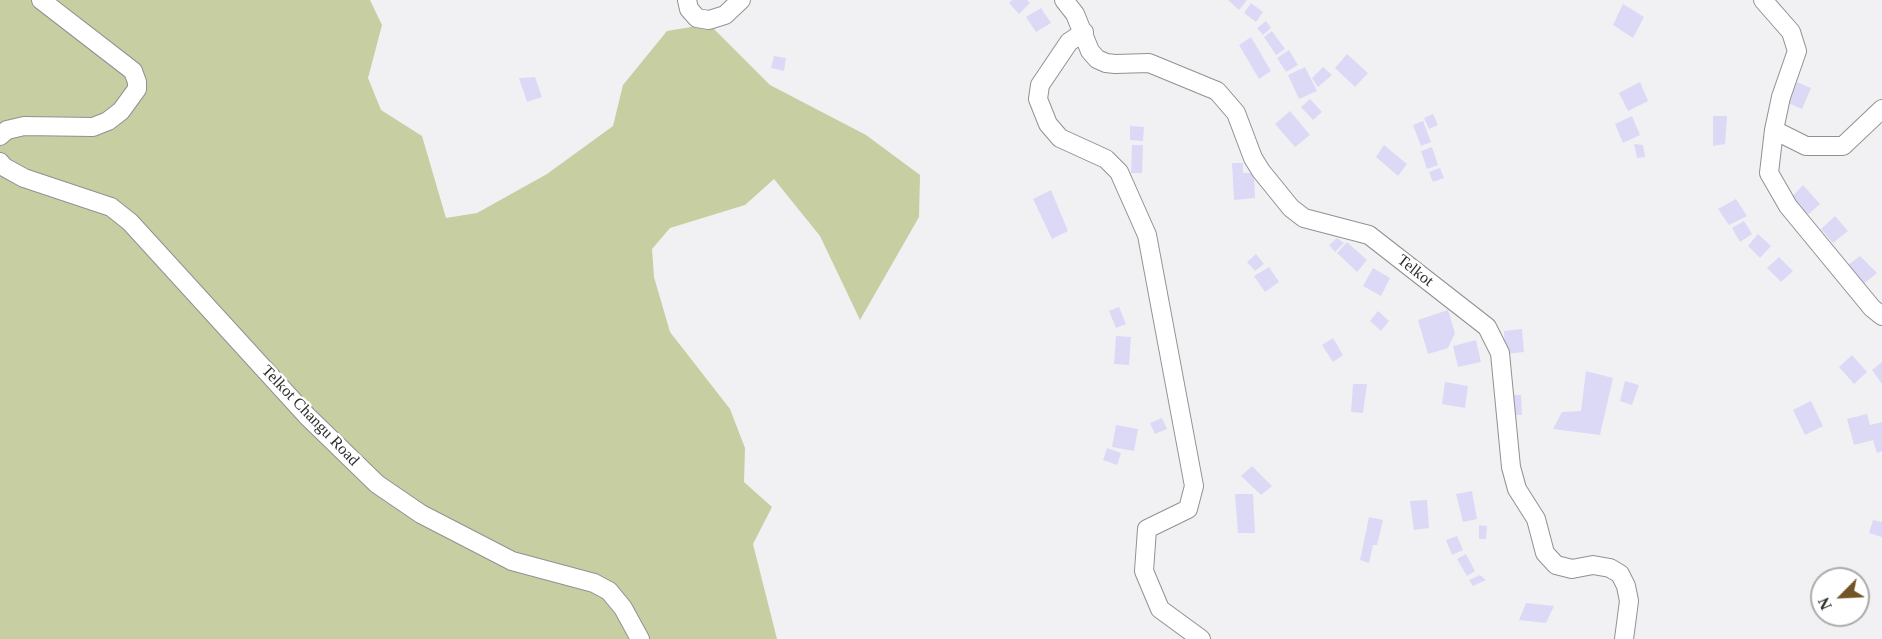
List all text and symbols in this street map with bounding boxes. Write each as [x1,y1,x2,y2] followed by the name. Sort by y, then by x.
[1393,251,1437,291] street label: Telkot
[257,362,363,470] street label: Telkot Changu Road
[1810,567,1870,627] north arrow
[1815,595,1835,612] text: N

